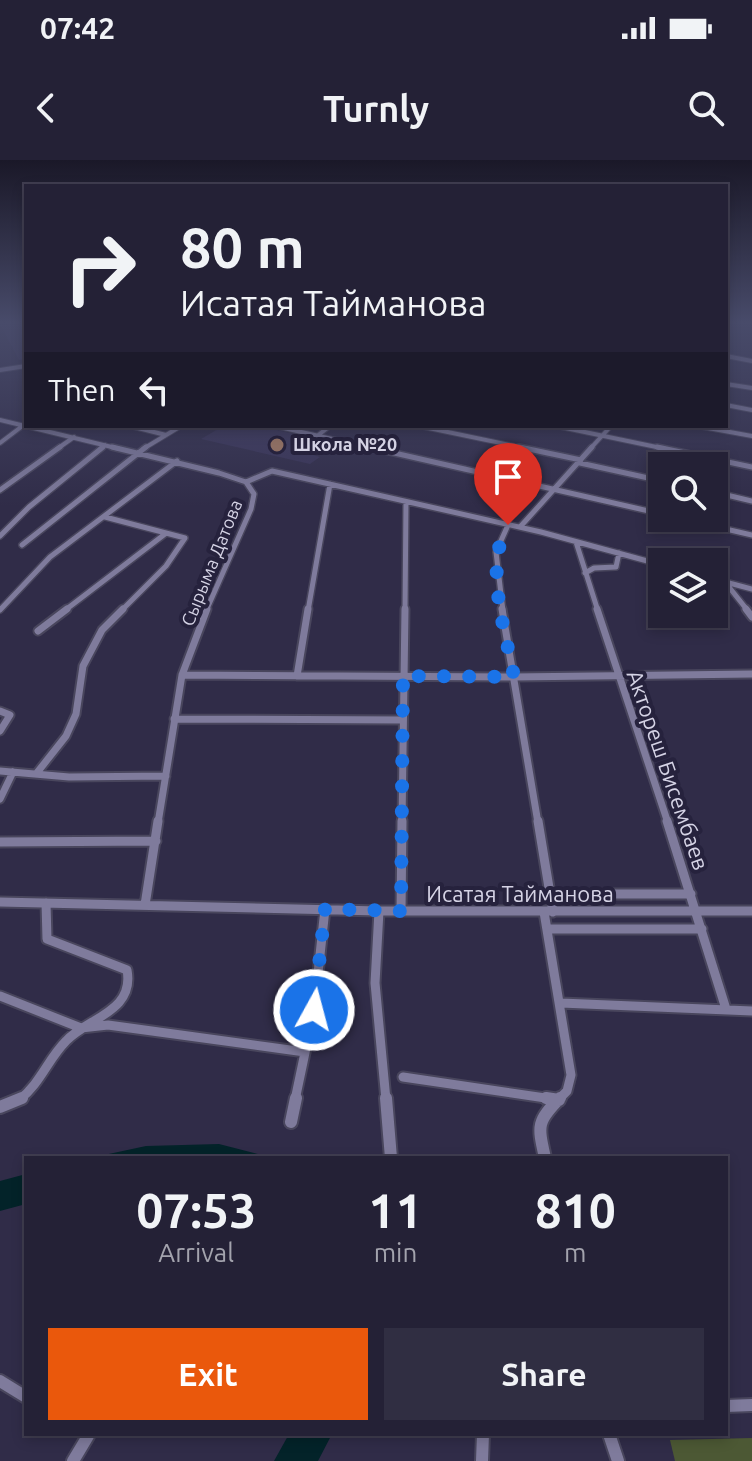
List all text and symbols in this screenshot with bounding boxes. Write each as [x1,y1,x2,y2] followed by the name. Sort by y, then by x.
[40,11,115,45] text: 07:42
[24,86,68,130] icon: back
[684,86,728,130] icon: search
[323,88,429,129] text: Turnly
[48,216,152,320] icon: right
[180,216,305,279] text: 80 m
[180,282,487,323] text: Исатая Тайманова
[132,368,176,412] icon: left
[48,373,116,407] text: Then
[293,434,397,454] place label: Школа №20
[268,436,286,454] marker: Школа №20
[474,443,542,525] pin
[648,452,728,628] map controls
[648,452,728,532] button: search
[486,455,530,499] icon: arrive
[177,497,246,629] street label: Сырыма Датова
[648,548,728,628] button: layers
[623,667,714,873] street label: Актореш Бисембаев
[426,881,614,906] street label: Исатая Тайманова
[272,968,356,1052] position arrow
[136,1183,256,1237] text: 07:53
[368,1183,423,1237] text: 11
[535,1183,616,1237] text: 810
[158,1238,234,1267] text: Arrival
[374,1238,417,1267] text: min
[564,1238,586,1267] text: m
[48,1328,368,1420] button: Exit
[384,1328,704,1420] button: Share

